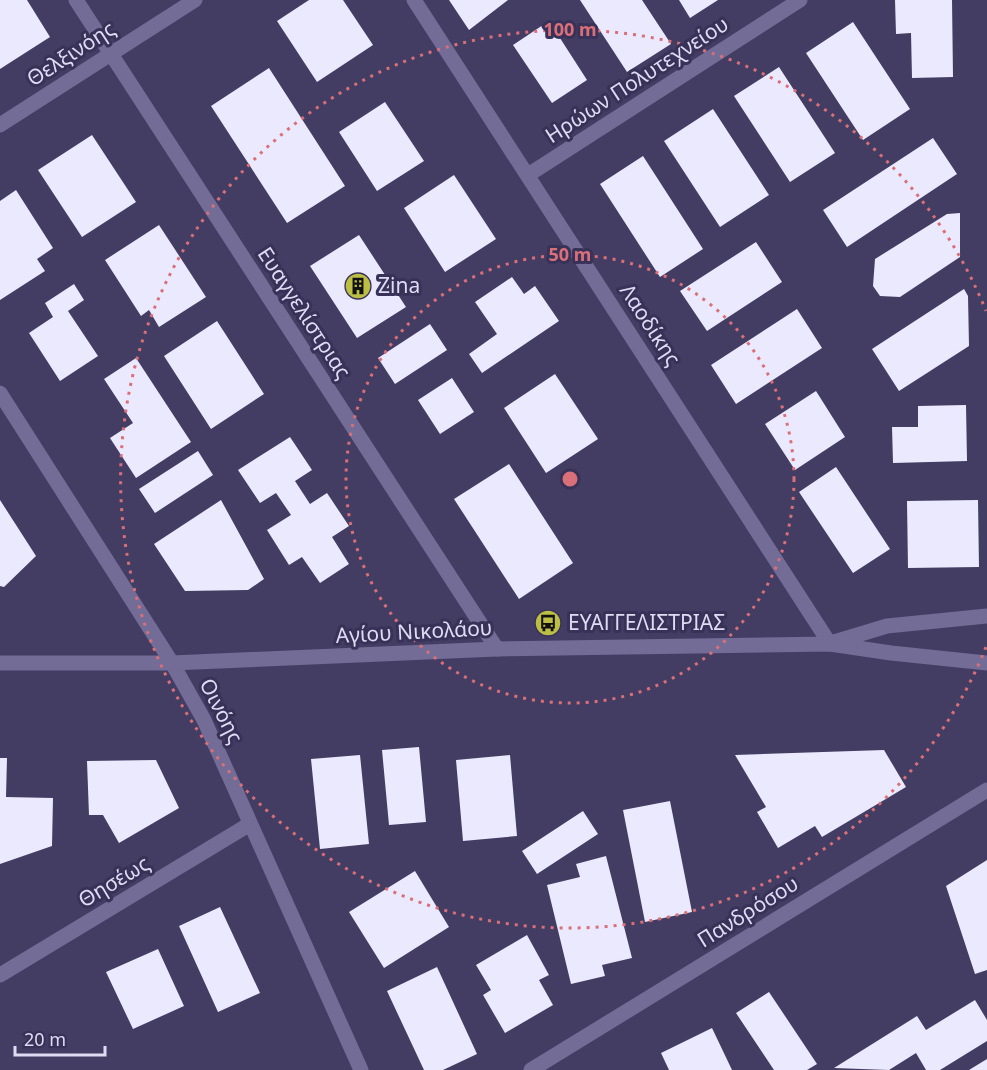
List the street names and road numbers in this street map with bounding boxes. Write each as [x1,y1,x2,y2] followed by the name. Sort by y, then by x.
[539,9,733,149] street label: Ηρώων Πολυτεχνείου
[21,14,120,92] street label: Θελξινόης
[252,241,358,384] street label: Ευαγγελίστριας
[614,278,688,371] street label: Λαοδίκης
[335,613,493,649] street label: Αγίου Νικολάου
[194,673,250,748] street label: Οινόης
[73,849,154,913] street label: Θησέως
[692,869,803,953] street label: Πανδρόσου

